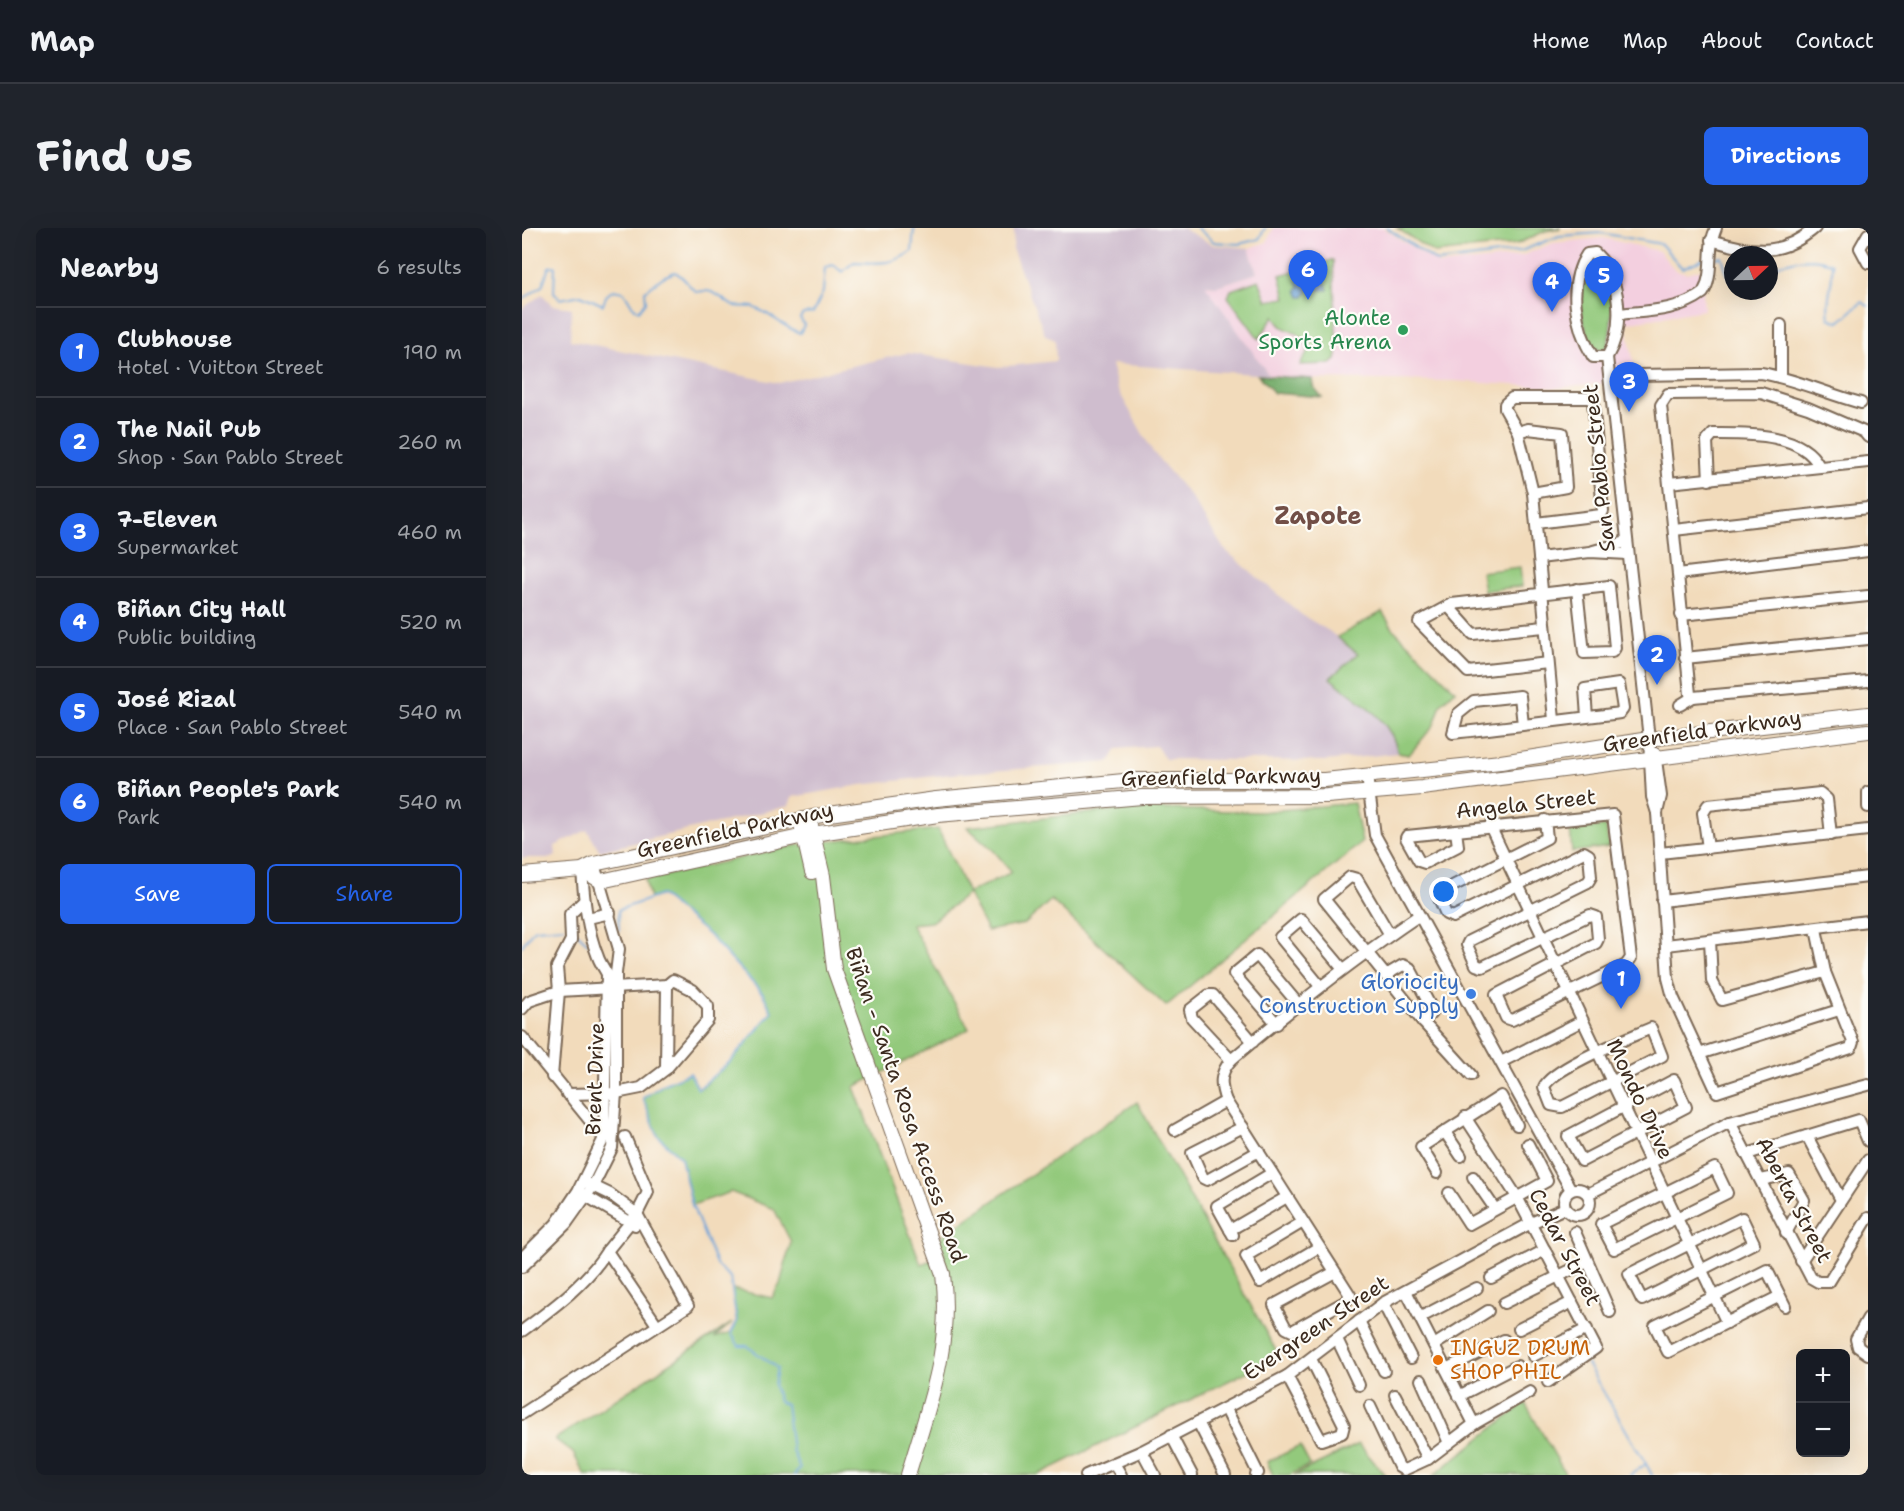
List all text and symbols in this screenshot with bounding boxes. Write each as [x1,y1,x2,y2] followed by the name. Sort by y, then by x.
[30,22,95,60] text: Map
[1532,27,1590,55] text: Home
[1623,27,1668,55] text: Map
[1701,27,1762,55] text: About
[1795,27,1874,55] text: Contact
[1704,127,1868,185] button: Directions
[36,128,193,184] text: Find us
[1724,246,1778,300] north arrow
[60,250,159,285] text: Nearby
[1288,250,1328,300] pin: 6
[376,254,462,280] text: 6 results
[1584,256,1624,306] pin: 5
[1532,262,1572,312] pin: 4
[1258,304,1391,356] place label: Alonte Sports Arena
[1396,323,1410,337] marker: Alonte Sports Arena
[117,325,232,354] text: Clubhouse
[75,339,84,365] text: 1
[403,339,462,365] text: 190 m
[117,354,324,380] text: Hotel · Vuitton Street
[1610,362,1648,412] pin: 3
[1576,383,1622,553] street label: San Pablo Street
[117,415,261,444] text: The Nail Pub
[73,429,87,455] text: 2
[397,429,462,455] text: 260 m
[117,444,343,470] text: Shop · San Pablo Street
[1274,500,1362,532] district label: Zapote
[117,505,217,534] text: 7-Eleven
[73,519,87,545] text: 3
[397,519,462,545] text: 460 m
[117,534,239,560] text: Supermarket
[117,595,286,624] text: Biñan City Hall
[73,609,87,635] text: 4
[399,609,462,635] text: 520 m
[117,624,256,650] text: Public building
[1638,636,1676,685] pin: 2
[117,685,236,714] text: José Rizal
[73,699,86,725] text: 5
[398,699,462,725] text: 540 m
[1601,703,1803,759] street label: Greenfield Parkway
[117,714,348,740] text: Place · San Pablo Street
[1121,761,1321,793] street label: Greenfield Parkway
[117,775,340,804] text: Biñan People's Park
[1455,783,1597,825] street label: Angela Street
[73,789,87,815] text: 6
[398,789,462,815] text: 540 m
[634,795,836,865] street label: Greenfield Parkway
[117,804,160,830] text: Park
[60,864,255,924] button: Save
[267,864,462,924] button: Share
[1429,877,1458,906] your location
[839,944,973,1266] street label: Biñan - Santa Rosa Access Road
[1602,960,1640,1009] pin: 1
[1259,968,1459,1020] place label: Gloriocity Construction Supply
[1464,987,1478,1001] marker: Gloriocity Construction Supply
[579,1022,611,1136] street label: Brent Drive
[1600,1034,1680,1164] street label: Mondo Drive
[1749,1132,1839,1268] street label: Aberta Street
[1522,1183,1608,1311] street label: Cedar Street
[1238,1269,1394,1387] street label: Evergreen Street
[1450,1334,1590,1386] place label: INGUZ DRUM SHOP PHIL
[1796,1349,1850,1457] map controls
[1796,1349,1850,1403] button: +
[1431,1353,1445,1367] marker: INGUZ DRUM SHOP PHIL
[1796,1403,1850,1457] button: −

